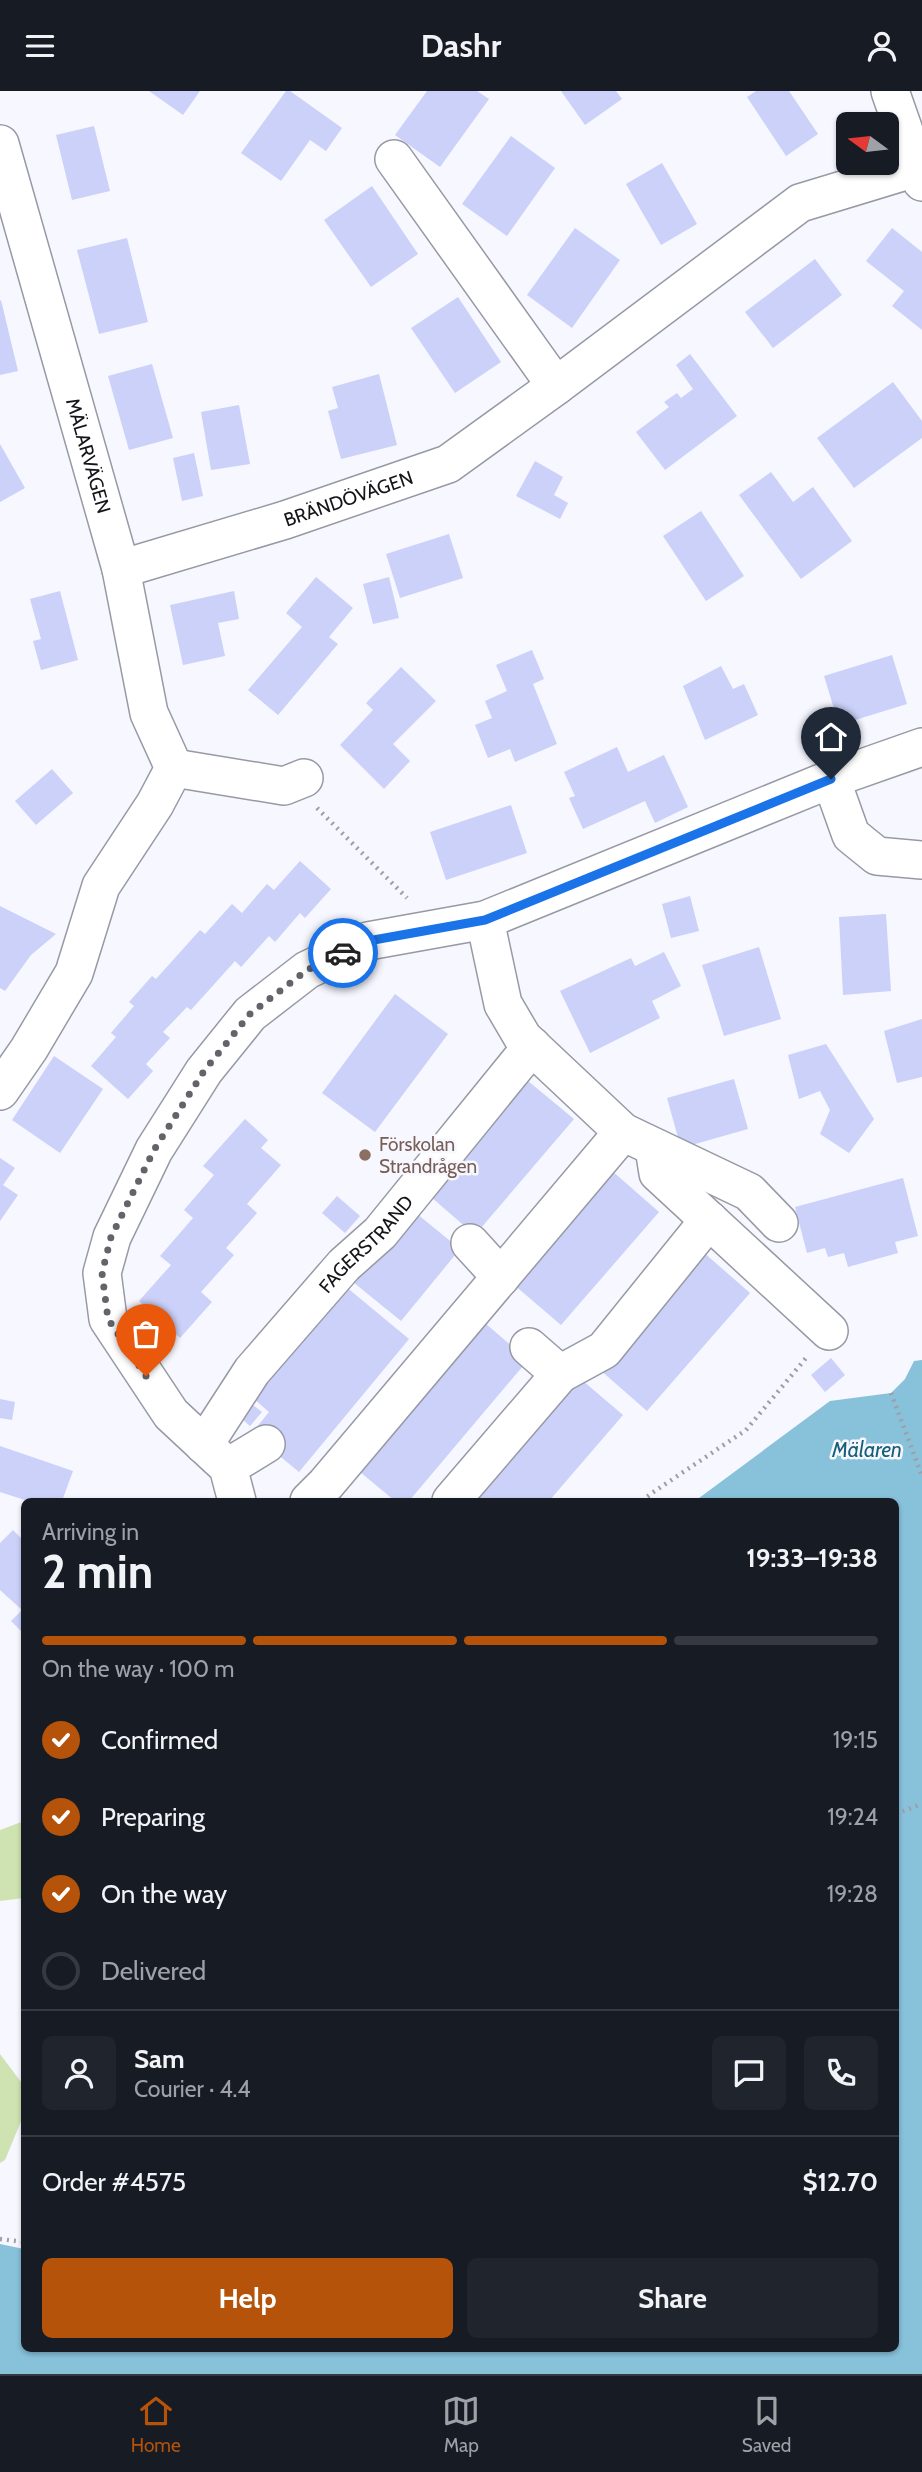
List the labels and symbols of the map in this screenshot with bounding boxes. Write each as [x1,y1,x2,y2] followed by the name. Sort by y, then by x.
[836,112,900,175] north arrow
[61,395,116,516] street label: MÄLARVÄGEN
[281,465,416,531] street label: BRÄNDÖVÄGEN
[801,707,861,779] pin
[308,918,378,988] courier
[379,1133,477,1178] place label: Förskolan Strandrågen
[357,1147,373,1163] marker: Förskolan Strandrågen
[314,1190,418,1297] street label: FAGERSTRAND
[116,1304,176,1376] pin
[831,1437,902,1462] water label: Mälaren

